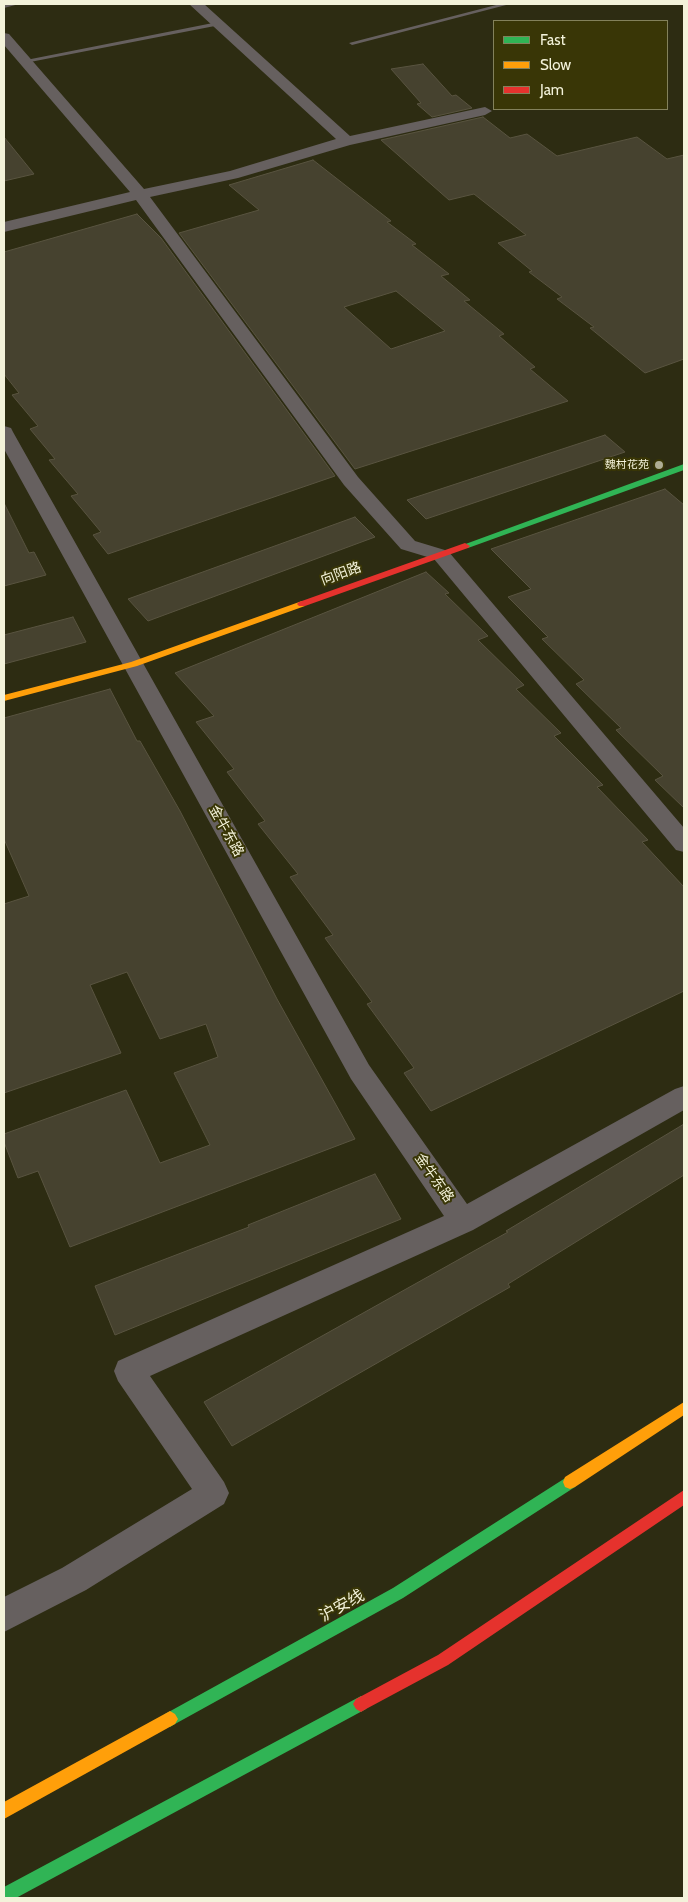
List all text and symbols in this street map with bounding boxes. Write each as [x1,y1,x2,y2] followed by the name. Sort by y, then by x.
[493,20,668,110] legend
[540,31,565,49] text: Fast
[540,56,571,74] text: Slow
[540,81,564,99] text: Jam
[605,458,649,472] place label: 魏村花苑
[653,459,665,471] marker: 魏村花苑
[318,559,364,589] street label: 向阳路
[205,802,247,860] street label: 金牛东路
[411,1150,457,1206] street label: 金牛东路
[316,1586,368,1626] street label: 沪安线

